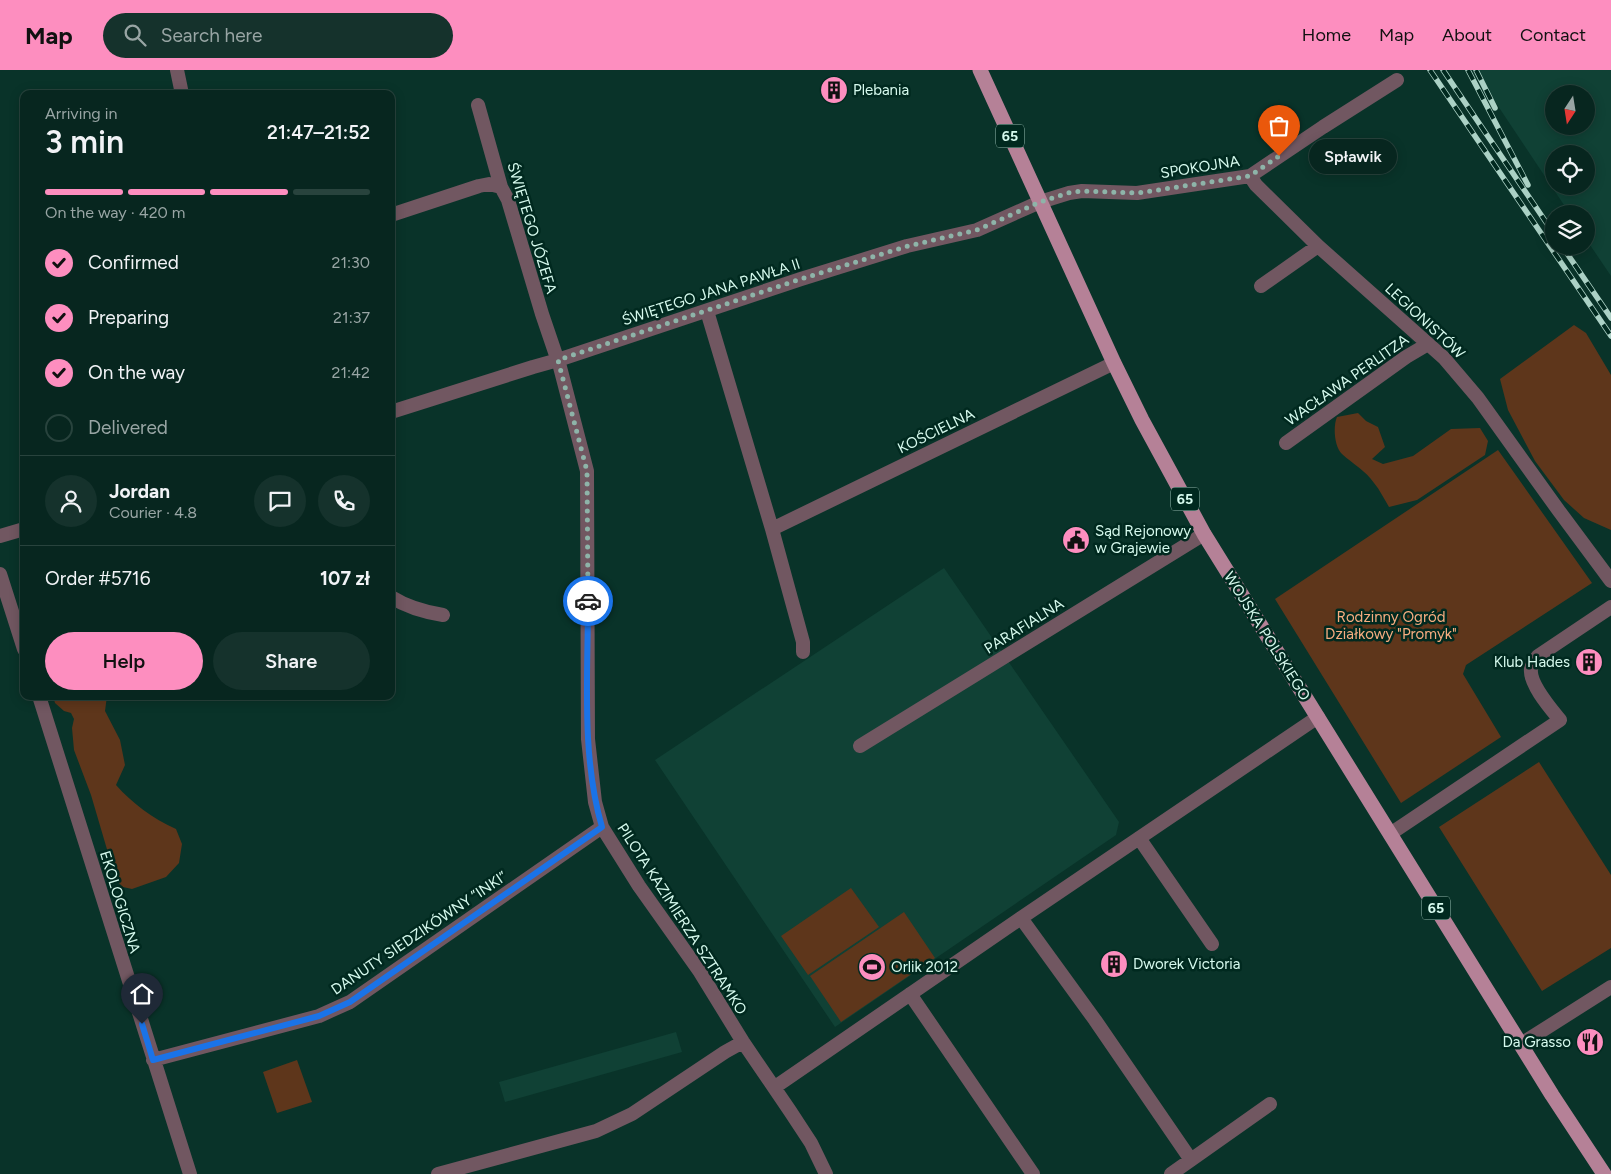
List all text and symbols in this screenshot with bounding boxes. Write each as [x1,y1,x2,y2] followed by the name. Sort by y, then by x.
[103,13,453,58] search box
[25,21,73,50] text: Map
[121,21,149,49] icon: search
[161,24,262,47] text: Search here
[1302,24,1351,46] text: Home
[1379,24,1414,46] text: Map
[1442,24,1492,46] text: About
[1520,24,1586,46] text: Contact
[819,75,849,105] building icon: Plebania
[853,81,909,99] place label: Plebania
[1545,85,1595,135] north arrow
[1545,85,1595,255] map controls
[45,104,117,123] text: Arriving in
[1258,105,1300,156] pin
[1265,112,1293,140] icon: bag
[267,121,370,144] text: 21:47–21:52
[45,123,124,161] text: 3 min
[996,124,1024,148] road number: 65
[1309,138,1396,174] callout: Spławik
[1545,145,1595,195] button: locate
[1324,147,1382,166] text: Spławik
[1159,152,1241,182] street label: SPOKOJNA
[503,160,561,296] street label: ŚWIĘTEGO JÓZEFA
[45,203,185,222] text: On the way · 420 m
[1545,205,1595,255] button: layers
[45,249,73,277] icon: check
[88,251,179,274] text: Confirmed
[331,253,370,272] text: 21:30
[620,255,802,329] street label: ŚWIĘTEGO JANA PAWŁA II
[1381,279,1469,363] street label: LEGIONISTÓW
[45,304,73,332] icon: check
[88,306,169,329] text: Preparing
[333,308,370,327] text: 21:37
[1282,331,1412,429] street label: WACŁAWA PERLITZA
[45,359,73,387] icon: check
[88,361,185,384] text: On the way
[332,363,370,382] text: 21:42
[895,405,977,457] street label: KOŚCIELNA
[88,416,168,439] text: Delivered
[45,475,97,527] button: person
[254,475,306,527] button: chat
[318,475,370,527] button: phone
[109,480,170,503] text: Jordan
[1171,488,1199,510] road number: 65
[109,503,197,522] text: Courier · 4.8
[1095,522,1191,557] place label: Sąd Rejonowy w Grajewie
[1061,525,1091,555] public building icon: Sąd Rejonowy w Grajewie
[45,567,150,590] text: Order #5716
[320,567,370,590] text: 107 zł
[1220,568,1314,704] street label: WOJSKA POLSKIEGO
[563,576,613,626] courier
[574,587,602,615] icon: car
[981,594,1067,658] street label: PARAFIALNA
[1325,608,1457,643] park label: Rodzinny Ogród Działkowy "Promyk"
[45,632,203,690] button: Help
[213,632,370,690] button: Share
[1574,647,1604,677] building icon: Klub Hades
[1494,653,1570,671] place label: Klub Hades
[613,820,751,1018] street label: PILOTA KAZIMIERZA SZTRAMKO
[96,849,144,955] street label: EKOLOGICZNA
[328,867,510,999] street label: DANUTY SIEDZIKÓWNY ”INKI”
[1422,896,1450,920] road number: 65
[1099,949,1129,979] building icon: Dworek Victoria
[857,952,887,982] sports icon: Orlik 2012
[1133,955,1240,973] place label: Dworek Victoria
[891,958,958,976] place label: Orlik 2012
[121,973,163,1024] pin
[128,980,156,1008] icon: home
[1575,1027,1605,1057] restaurant icon: Da Grasso
[1503,1033,1571,1051] place label: Da Grasso

